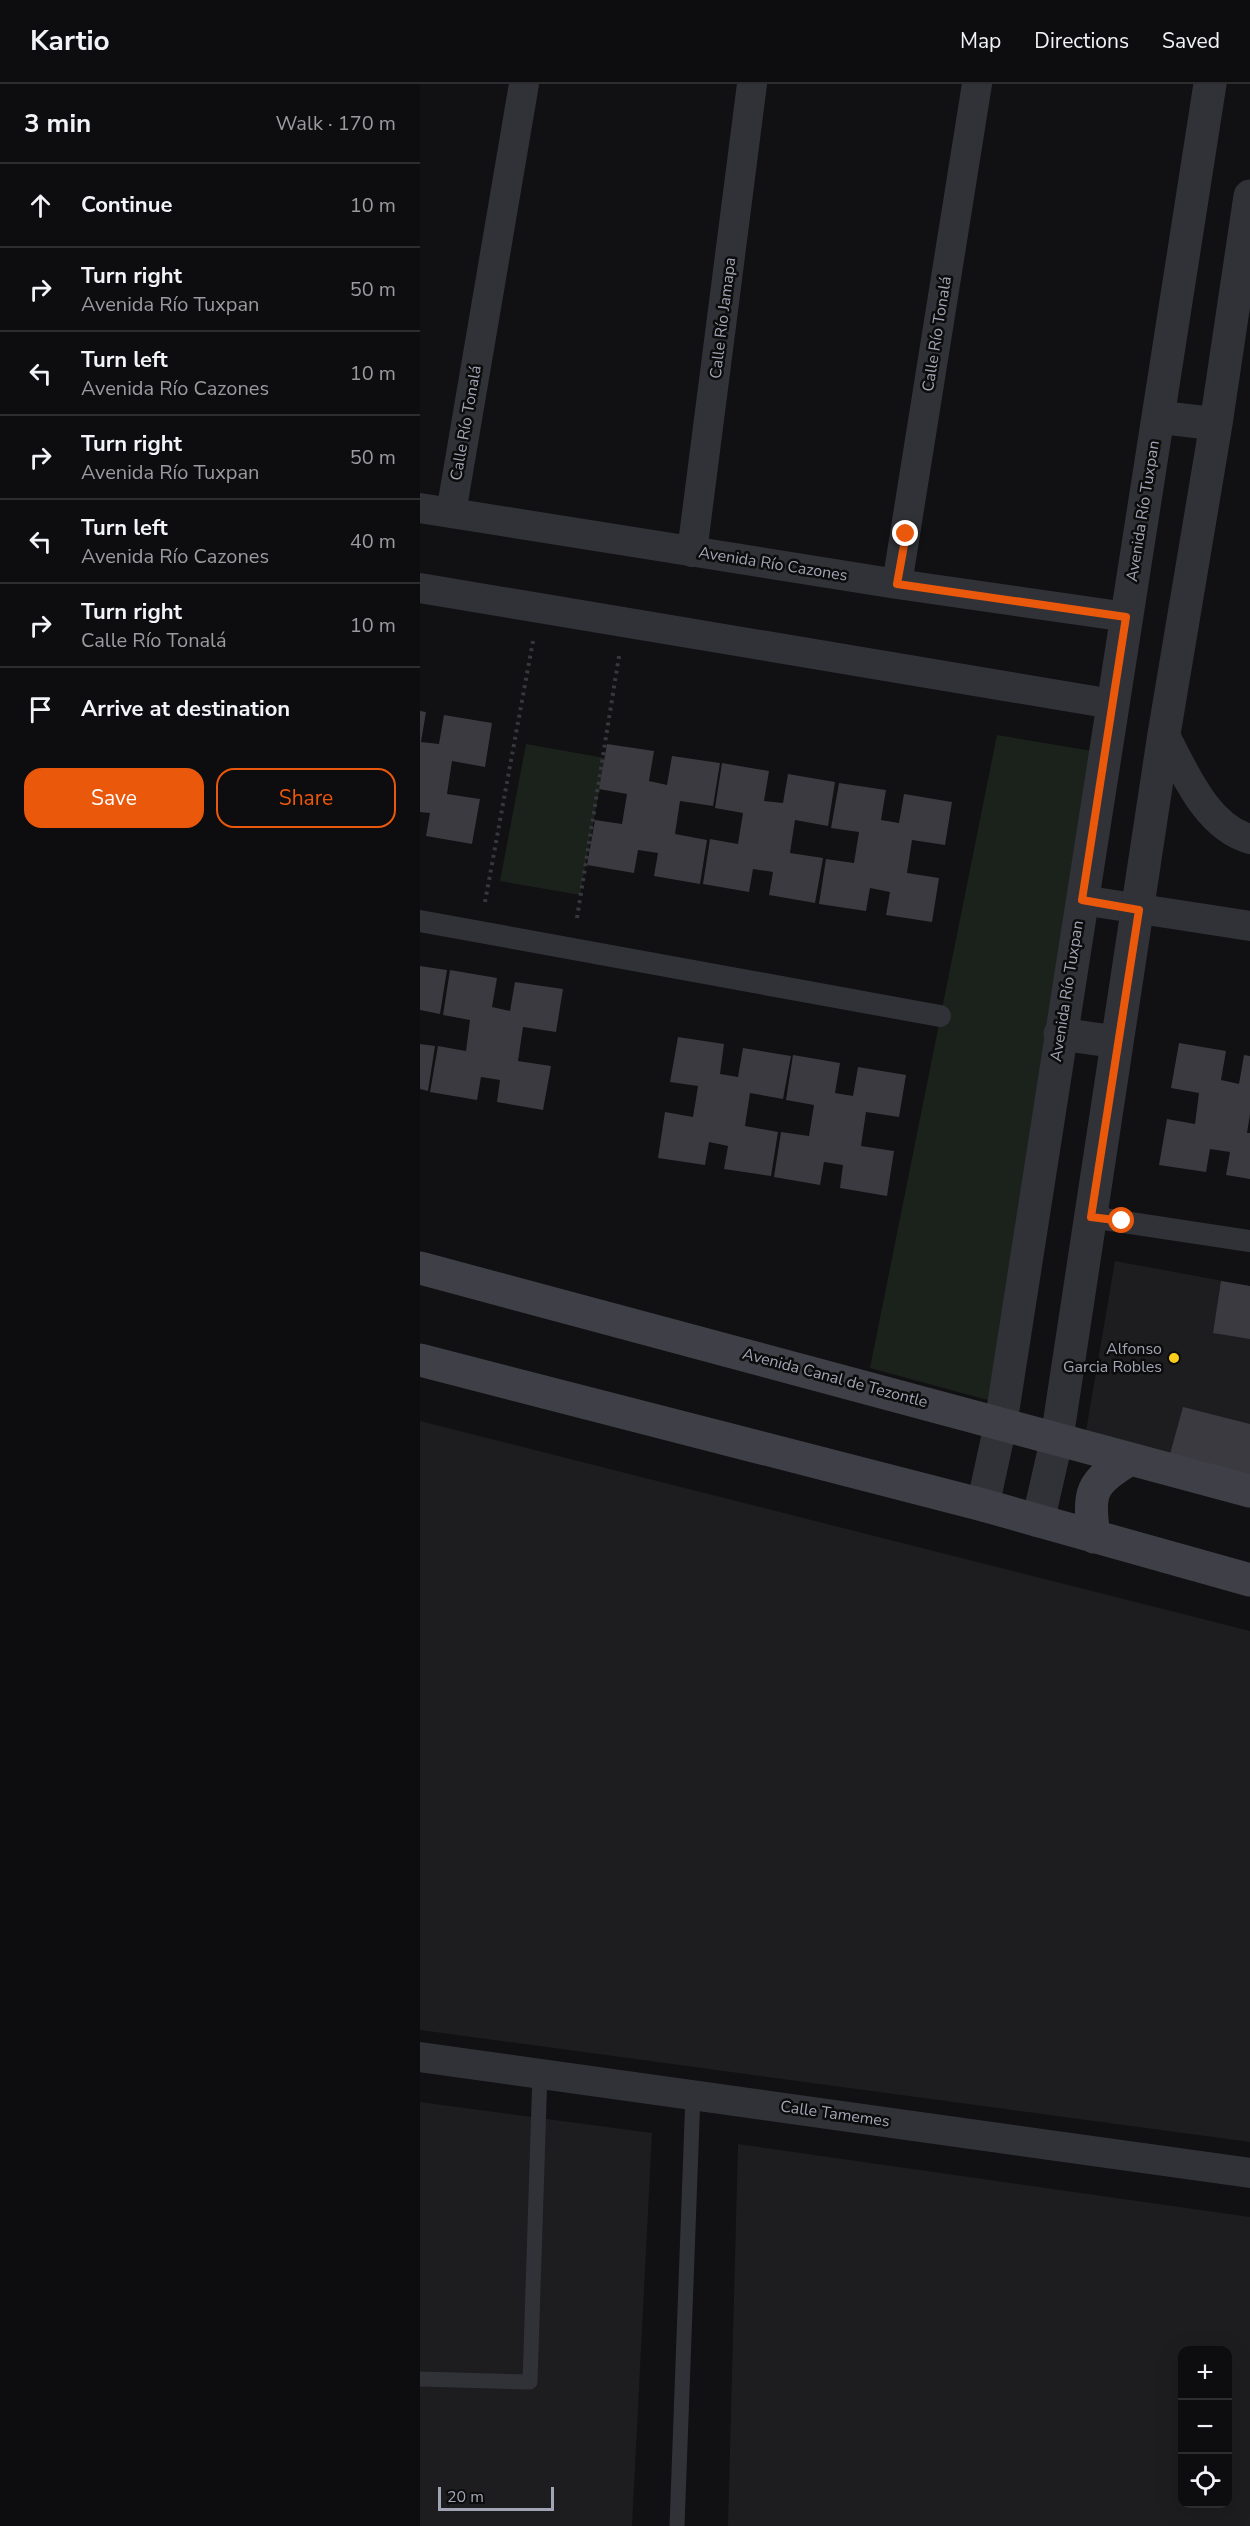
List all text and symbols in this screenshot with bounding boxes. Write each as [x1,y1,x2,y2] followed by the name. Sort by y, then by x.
[30,22,110,60] text: Kartio
[960,27,1001,55] text: Map
[1034,27,1129,55] text: Directions
[1162,27,1220,55] text: Saved
[24,106,91,141] text: 3 min
[276,110,396,137] text: Walk · 170 m
[24,189,57,222] icon: ahead
[81,190,172,220] text: Continue
[350,192,396,219] text: 10 m
[705,256,741,380] street label: Calle Río Jamapa
[81,261,182,291] text: Turn right
[24,273,57,306] icon: right
[917,275,957,393] street label: Calle Río Tonalá
[350,276,396,303] text: 50 m
[81,291,259,318] text: Avenida Río Tuxpan
[81,345,168,375] text: Turn left
[24,357,57,390] icon: left
[350,360,396,387] text: 10 m
[445,364,487,482] street label: Calle Río Tonalá
[81,375,269,402] text: Avenida Río Cazones
[81,429,182,459] text: Turn right
[1121,439,1165,583] street label: Avenida Río Tuxpan
[24,441,57,474] icon: right
[350,444,396,471] text: 50 m
[81,459,259,486] text: Avenida Río Tuxpan
[81,513,168,543] text: Turn left
[892,520,918,546] route end
[24,525,57,558] icon: left
[350,528,396,555] text: 40 m
[697,541,849,587] street label: Avenida Río Cazones
[81,543,269,570] text: Avenida Río Cazones
[81,597,182,627] text: Turn right
[24,609,57,642] icon: right
[350,612,396,639] text: 10 m
[81,627,227,654] text: Calle Río Tonalá
[24,693,57,726] icon: arrive
[81,694,290,724] text: Arrive at destination
[24,768,204,828] button: Save
[216,768,396,828] button: Share
[1045,919,1089,1063] street label: Avenida Río Tuxpan
[1108,1207,1134,1233] route start
[1063,1338,1162,1378] place label: Alfonso Garcia Robles
[740,1343,930,1413] street label: Avenida Canal de Tezontle
[1167,1351,1181,1365] marker: Alfonso Garcia Robles
[779,2095,891,2133] street label: Calle Tamemes
[1178,2346,1232,2508] map controls
[1178,2346,1232,2400] button: +
[1178,2400,1232,2454] button: −
[1178,2454,1232,2508] button: locate
[438,2484,554,2512] scale bar
[447,2486,484,2508] text: 20 m

